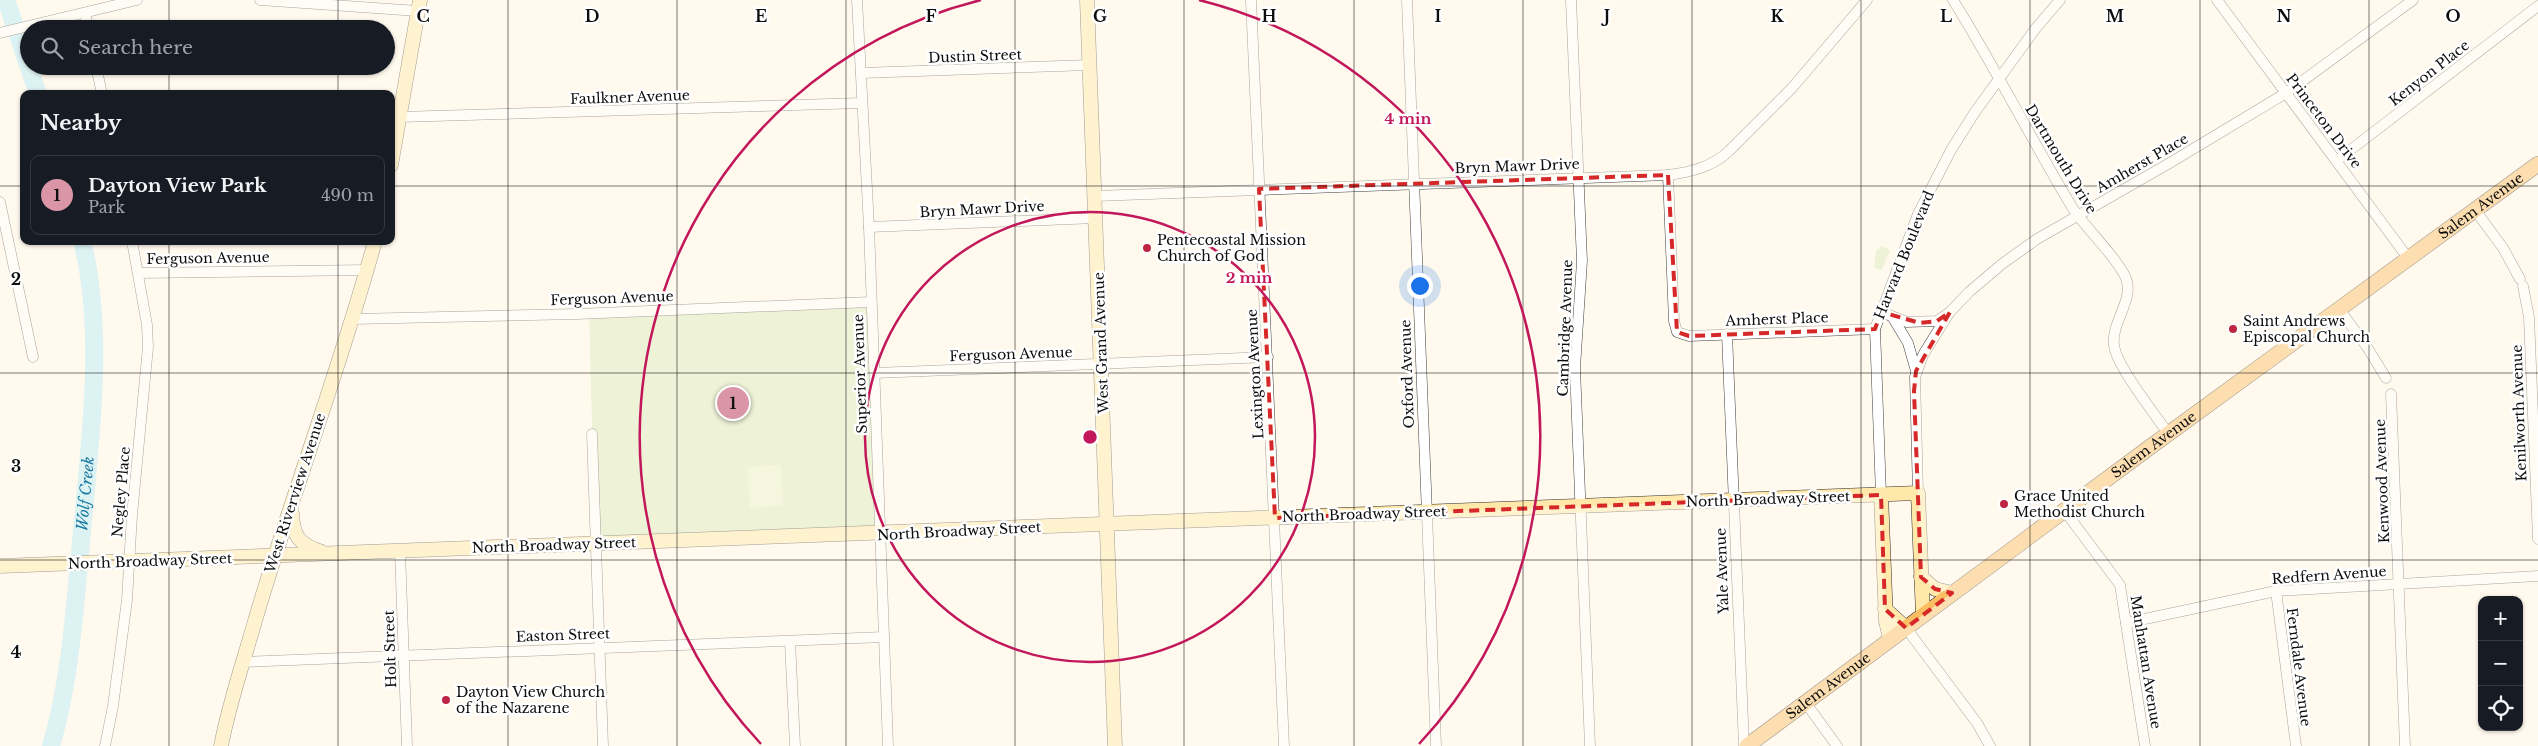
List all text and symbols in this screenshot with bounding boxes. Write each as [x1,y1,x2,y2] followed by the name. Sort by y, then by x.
[416,6,430,26] text: C
[585,6,599,26] text: D
[755,6,767,26] text: E
[925,6,937,26] text: F
[1093,6,1107,26] text: G
[1261,6,1277,26] text: H
[1435,6,1442,26] text: I
[1601,6,1610,26] text: J
[1770,6,1784,26] text: K
[1940,6,1952,26] text: L
[2106,6,2124,26] text: M
[2276,6,2292,26] text: N
[2445,6,2461,26] text: O
[20,20,395,75] search box
[38,34,66,62] icon: search
[78,36,193,59] text: Search here
[2385,36,2473,110] street label: Kenyon Place
[928,45,1023,67] street label: Dustin Street
[2282,70,2366,172] street label: Princeton Drive
[570,86,690,108] street label: Faulkner Avenue
[2021,101,2101,217] street label: Dartmouth Drive
[1385,109,1432,128] text: 4 min
[40,110,121,136] text: Nearby
[2092,129,2191,197] street label: Amherst Place
[1454,155,1580,177] street label: Bryn Mawr Drive
[2434,169,2527,243] street label: Salem Avenue
[88,174,267,197] text: Dayton View Park
[54,185,60,205] text: 1
[321,185,374,205] text: 490 m
[1870,187,1938,322] street label: Harvard Boulevard
[88,197,125,217] text: Park
[919,197,1045,221] street label: Bryn Mawr Drive
[1157,231,1306,265] place label: Pentecoastal Mission Church of God
[1141,242,1153,254] marker: Pentecoastal Mission Church of God
[146,248,270,268] street label: Ferguson Avenue
[1554,259,1576,397] street label: Cambridge Avenue
[1226,268,1272,287] text: 2 min
[11,269,21,289] text: 2
[1090,272,1112,415] street label: West Grand Avenue
[1407,273,1433,299] your location
[550,287,674,309] street label: Ferguson Avenue
[1243,308,1267,440] street label: Lexington Avenue
[1724,308,1829,330] street label: Amherst Place
[2243,312,2371,346] place label: Saint Andrews Episcopal Church
[849,314,871,434] street label: Superior Avenue
[1396,319,1418,429] street label: Oxford Avenue
[2227,323,2239,335] marker: Saint Andrews Episcopal Church
[949,343,1073,365] street label: Ferguson Avenue
[2508,344,2530,482] street label: Kenilworth Avenue
[717,384,749,422] pin: 1
[2107,407,2200,482] street label: Salem Avenue
[260,411,329,576] street label: West Riverview Avenue
[2371,419,2393,543] street label: Kenwood Avenue
[1081,428,1099,446] centre of rings
[108,446,134,538] street label: Negley Place
[11,456,21,476] text: 3
[72,456,98,532] water label: Wolf Creek
[1686,487,1851,511] street label: North Broadway Street
[2014,487,2145,521] place label: Grace United Methodist Church
[1998,498,2010,510] marker: Grace United Methodist Church
[1282,502,1447,526] street label: North Broadway Street
[876,518,1042,544] street label: North Broadway Street
[1712,528,1733,615] street label: Yale Avenue
[472,533,637,557] street label: North Broadway Street
[68,549,233,573] street label: North Broadway Street
[2271,562,2387,588] street label: Redfern Avenue
[2127,594,2165,730] street label: Manhattan Avenue
[2478,596,2523,731] map controls
[2478,596,2523,641] button: +
[2283,606,2315,728] street label: Ferndale Avenue
[380,609,400,688] street label: Holt Street
[515,624,611,646] street label: Easton Street
[2478,641,2523,686] button: −
[11,642,21,662] text: 4
[1782,648,1874,723] street label: Salem Avenue
[456,683,606,717] place label: Dayton View Church of the Nazarene
[2478,686,2523,731] button: locate
[440,694,452,706] marker: Dayton View Church of the Nazarene

